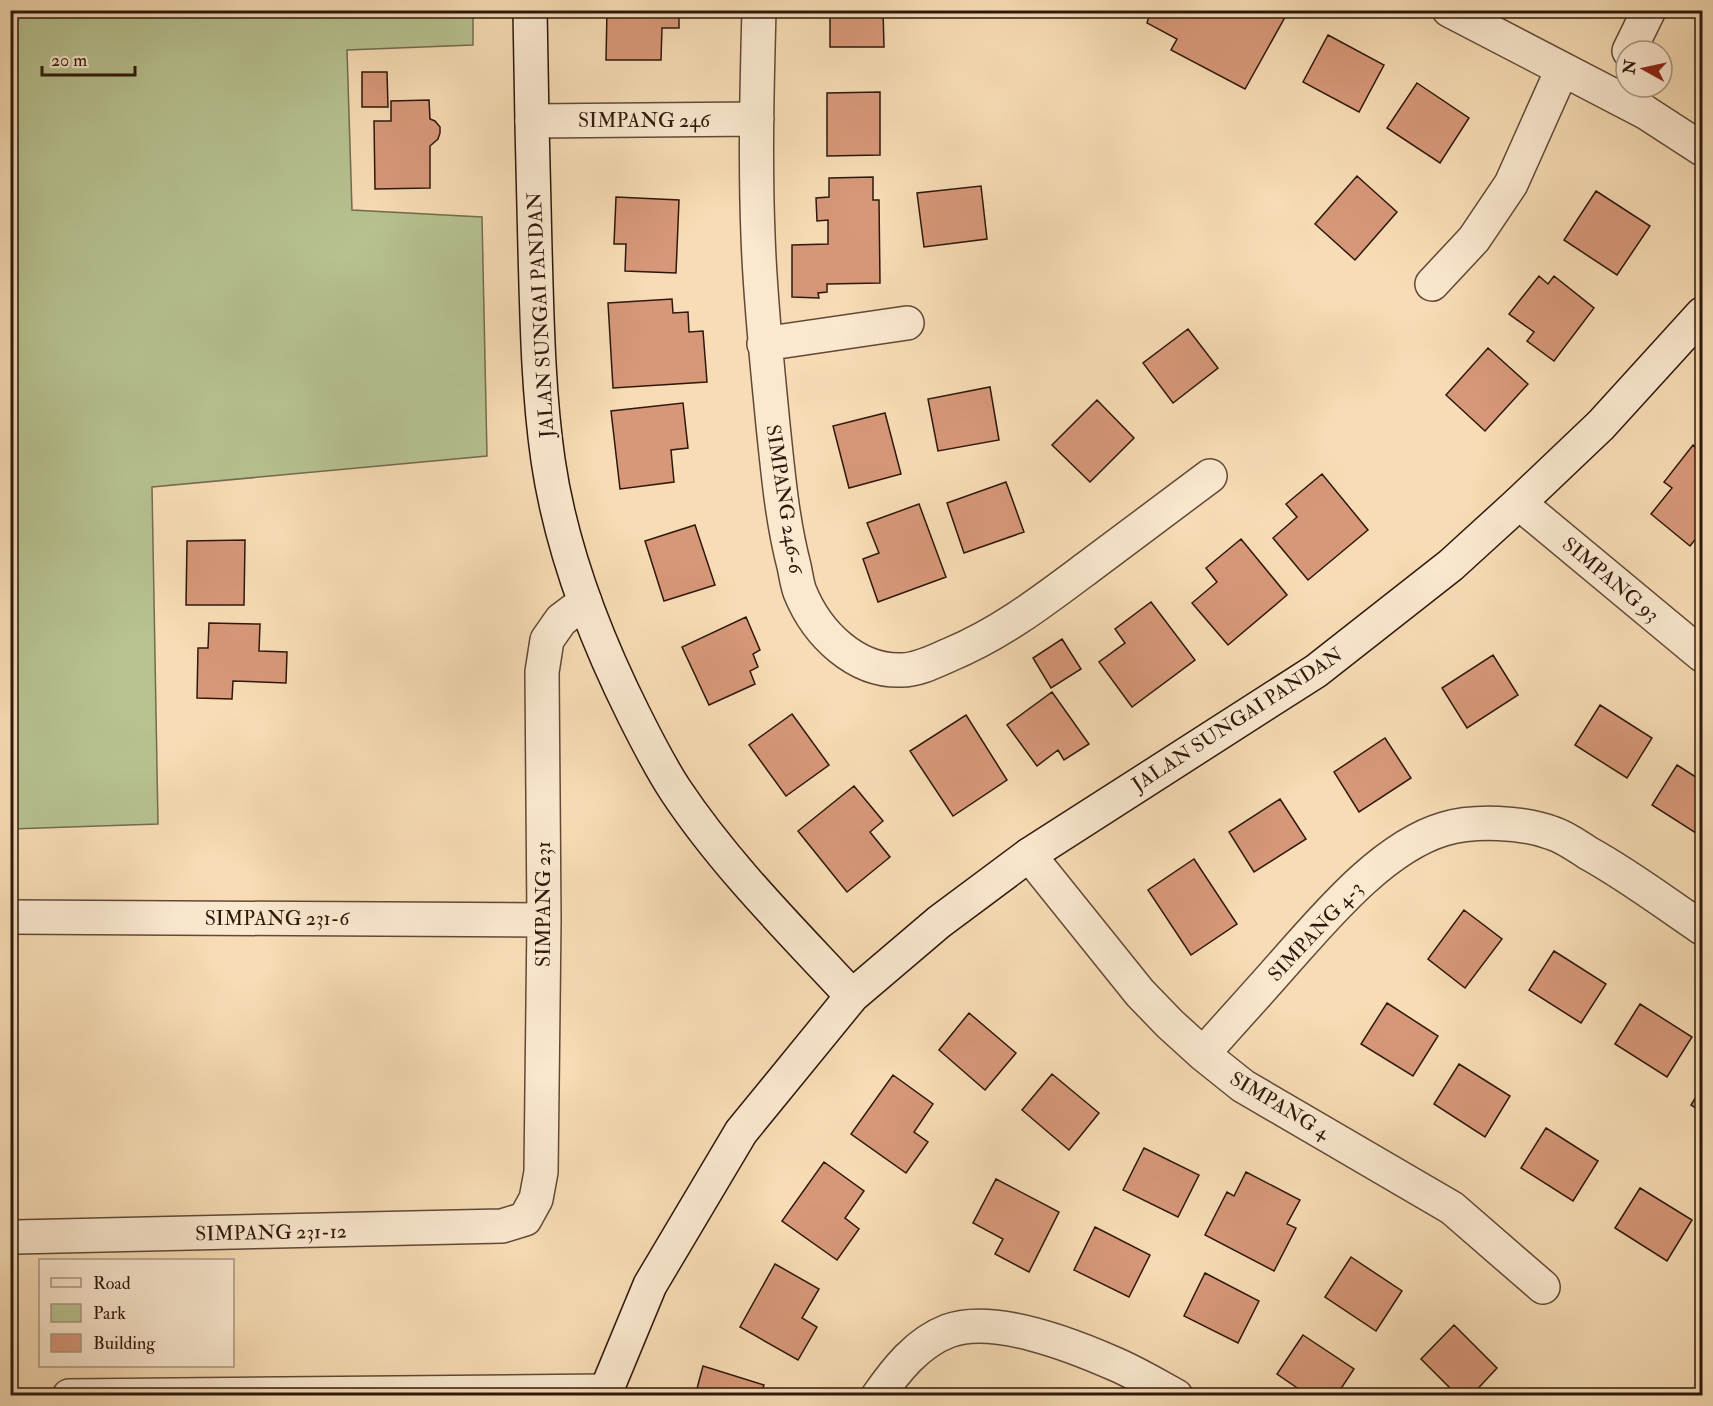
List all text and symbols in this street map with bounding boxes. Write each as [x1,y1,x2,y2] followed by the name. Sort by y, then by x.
[42,39,135,77] scale bar
[1614,39,1674,99] north arrow
[51,49,87,72] text: 20 m
[1619,58,1641,77] text: N
[578,108,711,133] street label: SIMPANG 246
[522,191,559,440] street label: JALAN SUNGAI PANDAN
[760,423,809,576] street label: SIMPANG 246-6
[1557,532,1664,627] street label: SIMPANG 93
[1126,642,1347,797] street label: JALAN SUNGAI PANDAN
[531,841,556,967] street label: SIMPANG 231
[1263,876,1368,987] street label: SIMPANG 4-3
[205,906,350,931] street label: SIMPANG 231-6
[1225,1066,1335,1146] street label: SIMPANG 4
[195,1219,347,1246] street label: SIMPANG 231-12
[39,1259,234,1367] legend
[93,1272,131,1295] text: Road
[93,1302,126,1325] text: Park
[93,1332,156,1355] text: Building

